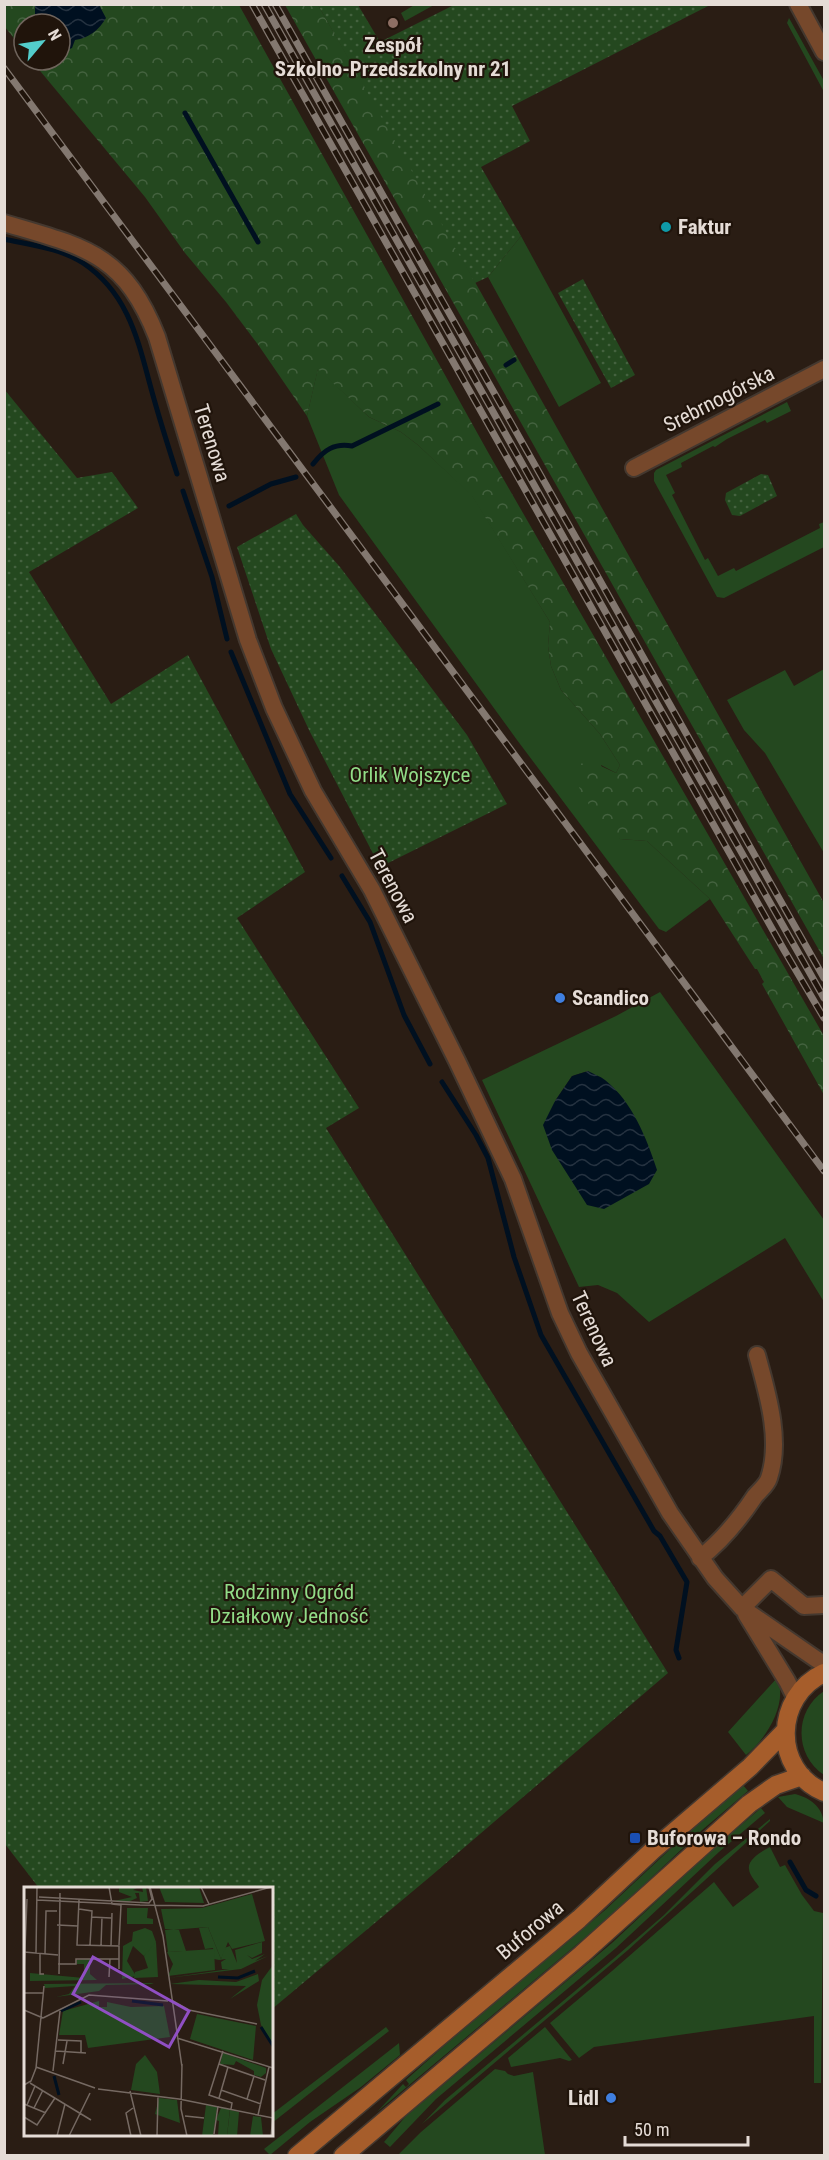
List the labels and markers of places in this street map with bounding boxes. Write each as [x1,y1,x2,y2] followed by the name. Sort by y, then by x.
[386,16,400,30] marker: Zespół Szkolno-Przedszkolny nr 21
[275,33,511,81] place label: Zespół Szkolno-Przedszkolny nr 21
[678,215,731,239] place label: Faktur
[659,220,673,234] marker: Faktur
[572,986,649,1010] place label: Scandico
[553,991,567,1005] marker: Scandico
[647,1826,801,1850] place label: Buforowa – Rondo
[628,1831,642,1845] marker: Buforowa – Rondo
[568,2086,599,2110] place label: Lidl
[604,2091,618,2105] marker: Lidl

